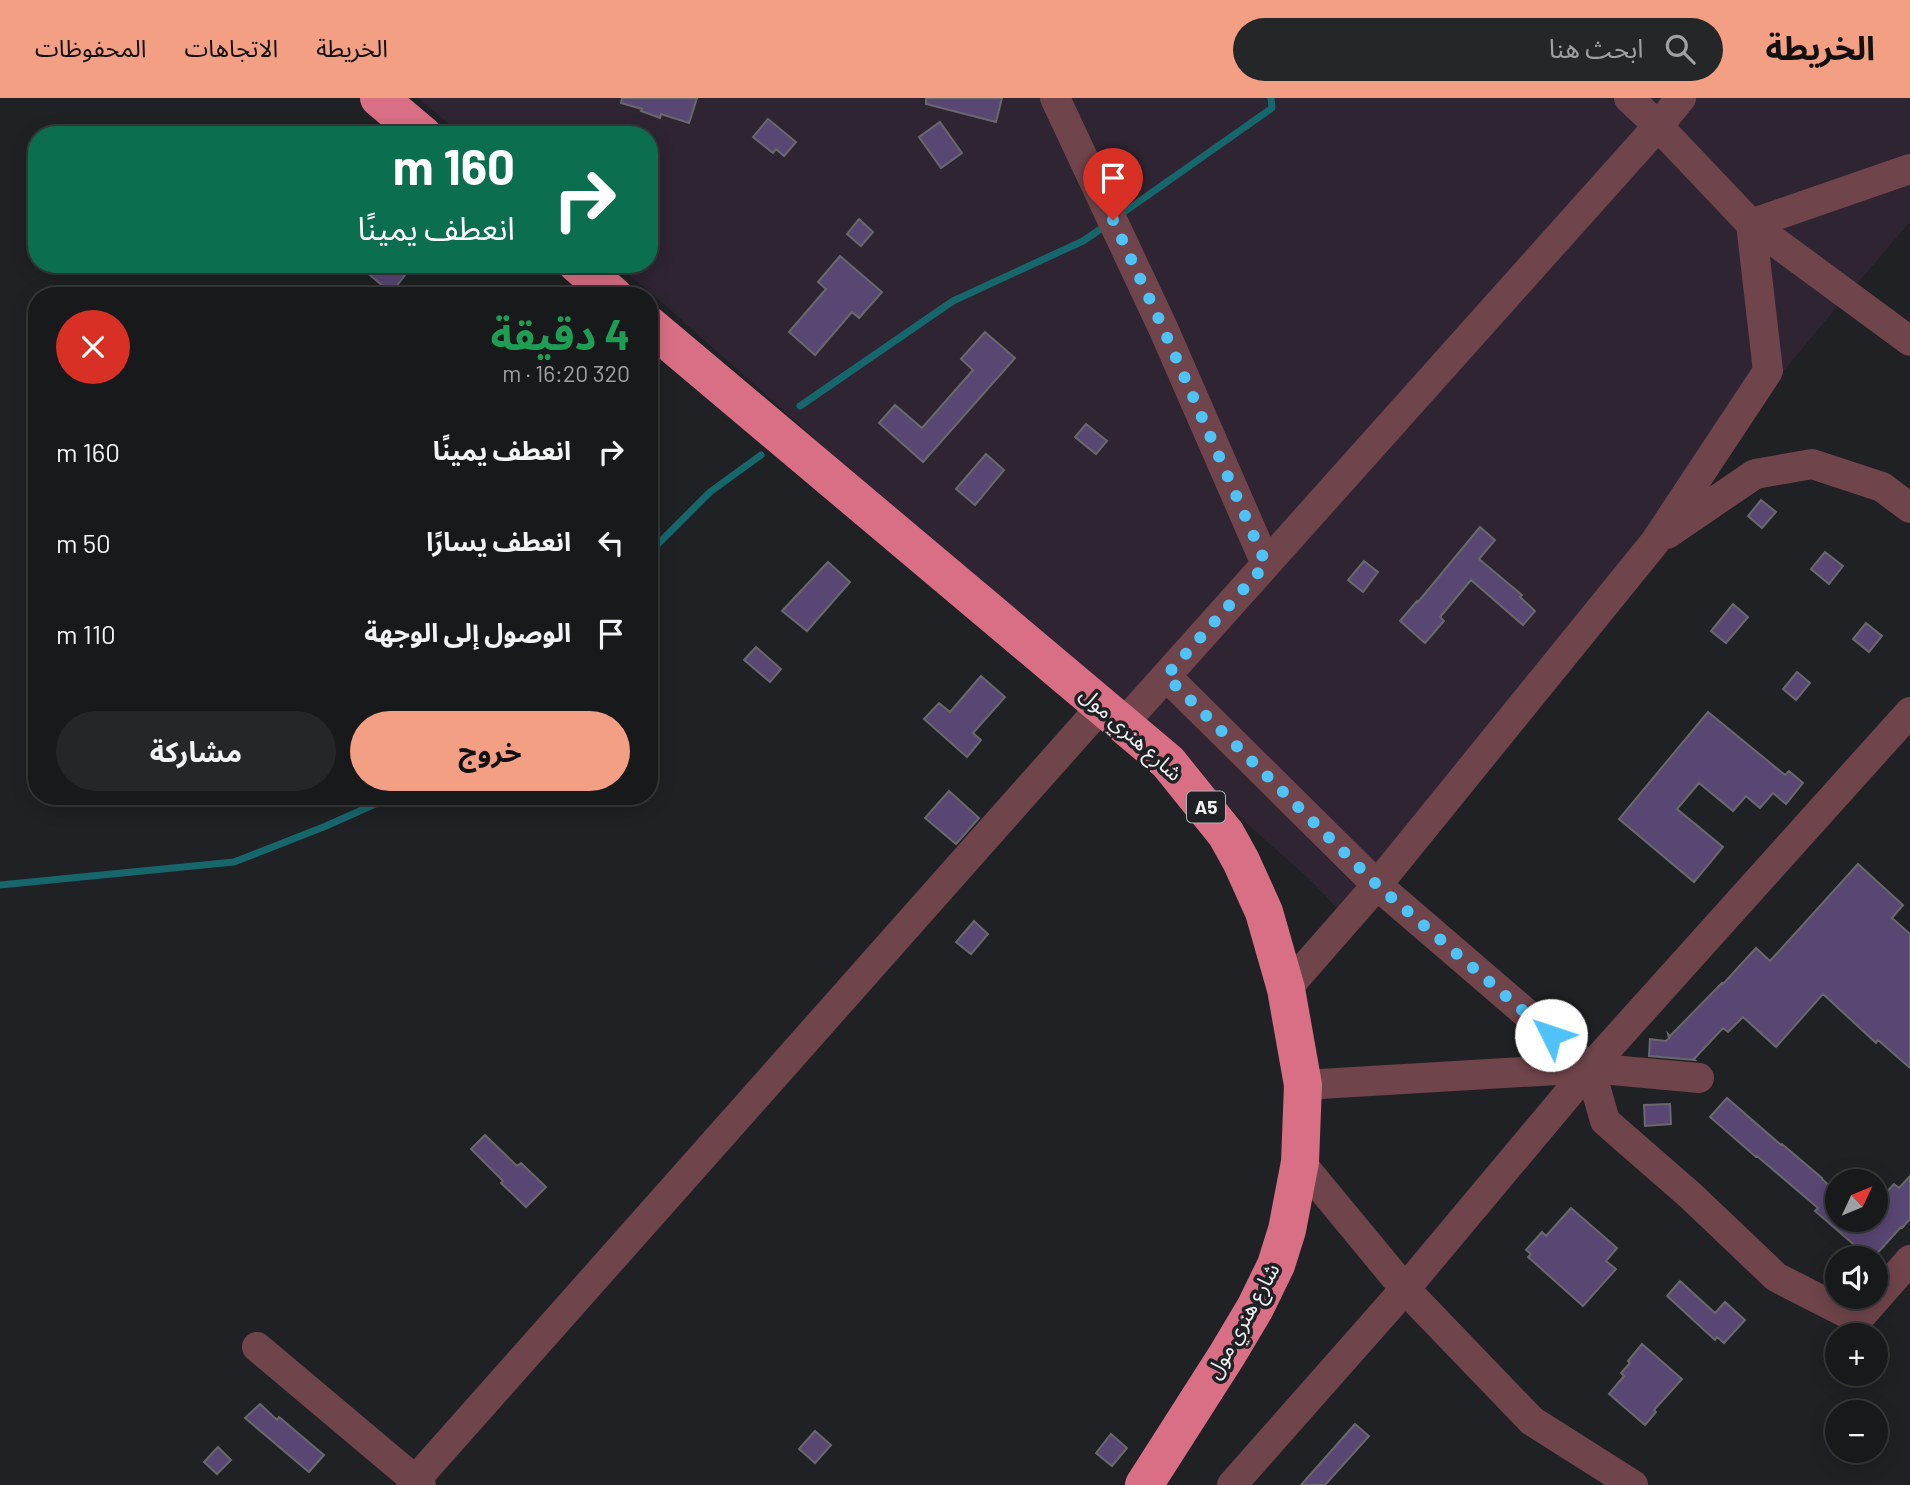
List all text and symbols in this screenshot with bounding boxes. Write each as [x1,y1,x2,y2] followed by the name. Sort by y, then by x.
[1233,18,1723,81] search box
[1765,27,1875,67] text: الخريطة
[1661,30,1699,68] icon: search
[1549,32,1643,63] text: ابحث هنا
[35,33,146,62] text: المحفوظات
[184,33,278,62] text: الاتجاهات
[316,33,388,62] text: الخريطة
[393,136,515,195] text: 160 m
[1083,148,1143,220] pin
[539,154,630,245] icon: right
[1094,159,1132,197] icon: arrive
[358,208,515,246] text: انعطف يمينًا
[491,308,630,358] text: 4 دقيقة
[56,310,130,384] button: close
[502,359,630,387] text: 320 m · 16:20
[592,433,630,471] icon: right
[433,434,571,465] text: انعطف يمينًا
[56,436,120,467] text: 160 m
[592,524,630,562] icon: left
[426,525,571,556] text: انعطف يسارًا
[56,527,111,558] text: 50 m
[592,615,630,653] icon: arrive
[364,616,571,647] text: الوصول إلى الوجهة
[56,618,116,649] text: 110 m
[1073,681,1188,789] street label: شارع هنري مول
[56,711,336,791] button: مشاركة
[350,711,630,791] button: خروج
[1187,792,1225,822] road number: A5
[1514,998,1588,1072] position arrow
[1825,1169,1888,1232] north arrow
[1825,1169,1888,1463] map controls
[1825,1246,1888,1309] button: sound
[1200,1258,1288,1385] street label: شارع هنري مول
[1825,1323,1888,1386] button: +
[1825,1400,1888,1463] button: −

